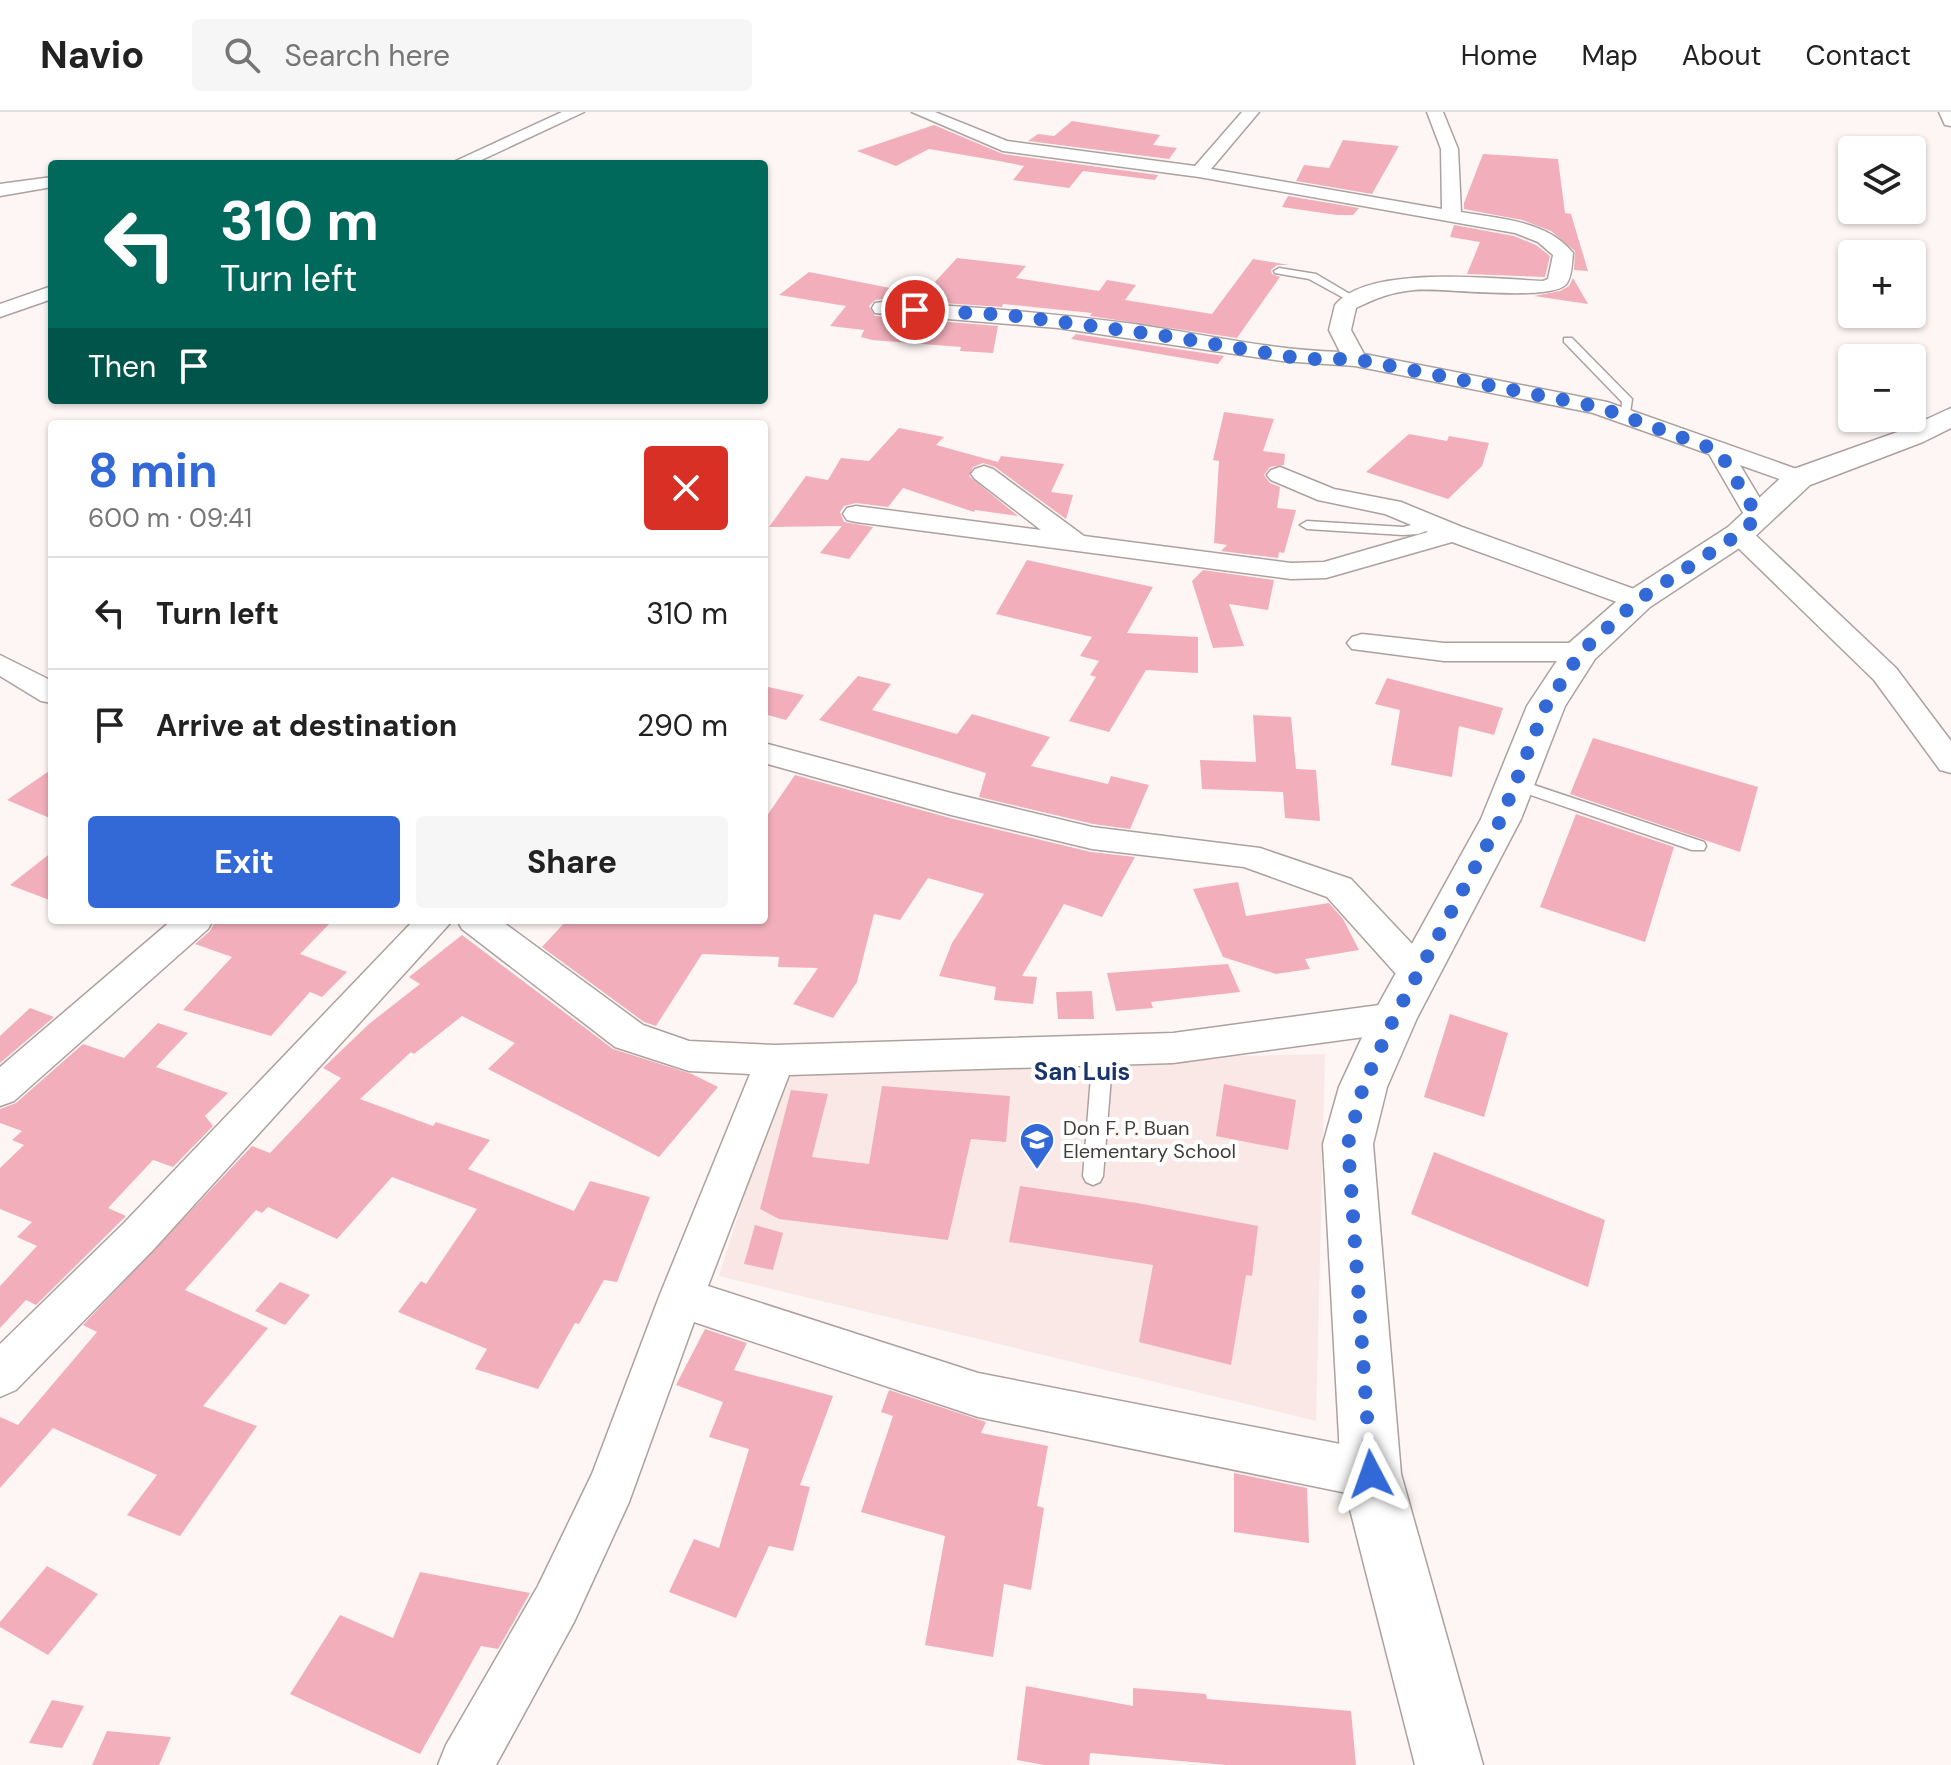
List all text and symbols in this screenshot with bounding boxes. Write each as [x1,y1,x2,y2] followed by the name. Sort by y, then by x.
[192,19,752,91] search box
[40,30,144,80] text: Navio
[220,33,264,77] icon: search
[284,36,450,75] text: Search here
[1461,37,1537,74] text: Home
[1581,37,1638,74] text: Map
[1682,37,1761,74] text: About
[1805,37,1911,74] text: Contact
[1838,136,1926,432] map controls
[1838,136,1926,224] button: layers
[220,184,379,257] text: 310 m
[88,192,192,296] icon: left
[1838,240,1926,328] button: +
[220,255,357,302] text: Turn left
[881,276,949,344] pin
[893,288,937,332] icon: arrive
[172,344,216,388] icon: arrive
[1838,344,1926,432] button: −
[88,347,156,386] text: Then
[88,439,218,502] text: 8 min
[644,446,728,530] button: close
[88,501,252,535] text: 600 m · 09:41
[88,591,132,635] icon: left
[156,594,279,633] text: Turn left
[646,594,728,633] text: 310 m
[88,703,132,747] icon: arrive
[156,706,457,745] text: Arrive at destination
[637,706,728,745] text: 290 m
[88,816,400,908] button: Exit
[416,816,728,908] button: Share
[1034,1056,1130,1087] district label: San Luis
[1063,1115,1236,1164] place label: Don F. P. Buan Elementary School
[1018,1121,1056,1171] school or university icon: Don F. P. Buan Elementary School
[1329,1432,1413,1516] position arrow

